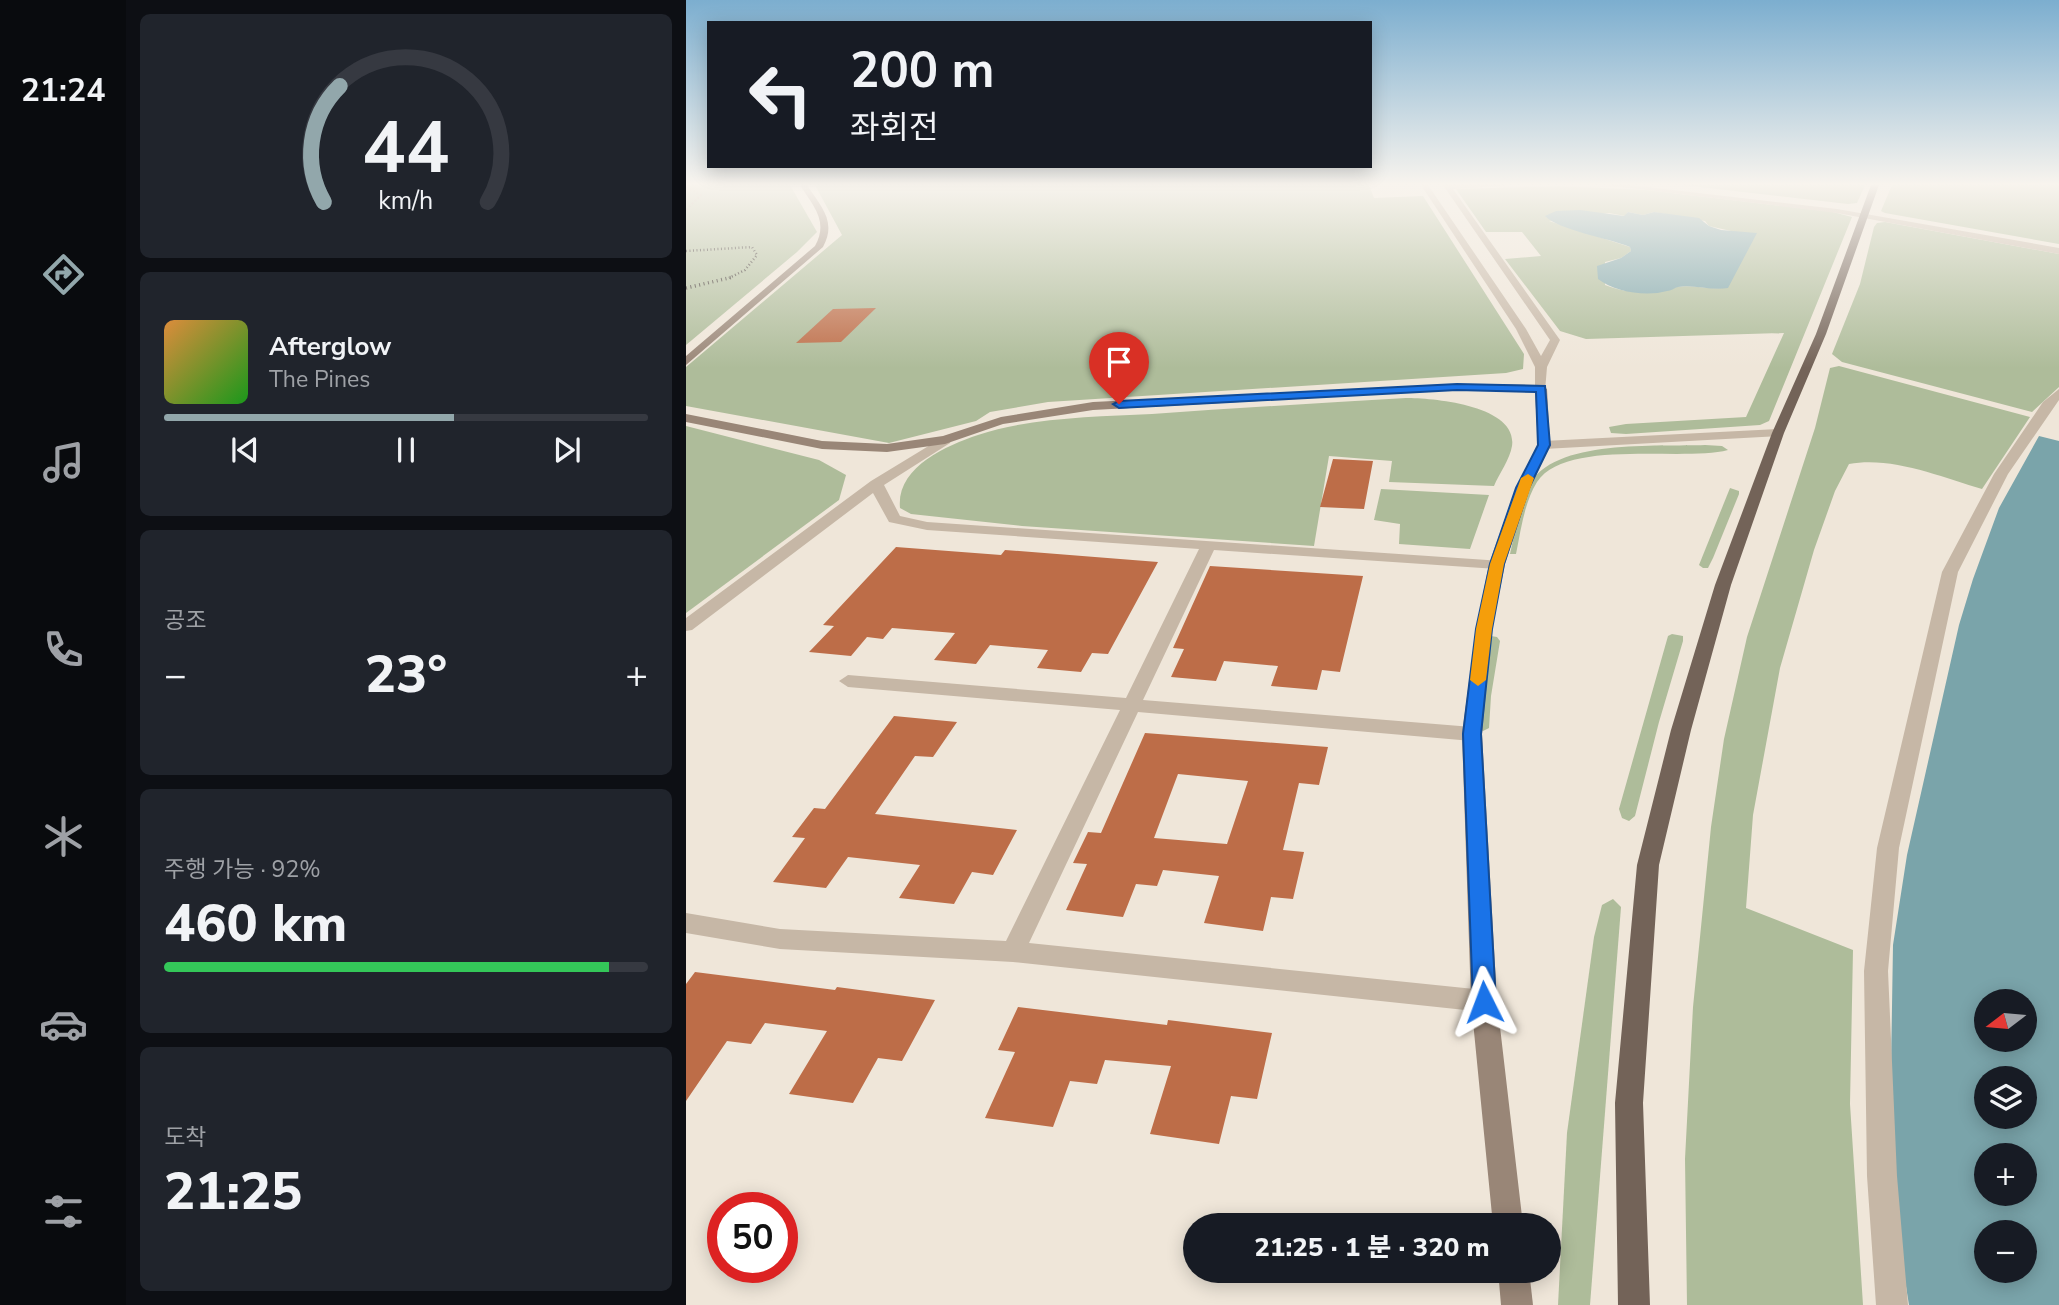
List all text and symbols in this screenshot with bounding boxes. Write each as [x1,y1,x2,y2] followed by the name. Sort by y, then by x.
[850,37,994,104] text: 200 m
[735,49,826,140] icon: left
[21,69,105,112] text: 21:24
[362,98,450,198] text: 44
[850,106,938,149] text: 좌회전
[378,184,434,218] text: km/h
[39,250,88,299] icon: directions
[269,329,392,364] text: Afterglow
[1089,332,1149,404] pin
[1100,343,1138,381] icon: arrive
[269,364,370,395] text: The Pines
[226,431,264,469] icon: previous
[387,431,425,469] icon: pause
[548,431,586,469] icon: next
[39,438,88,487] icon: music
[164,605,206,636] text: 공조
[39,625,88,674] icon: phone
[365,639,447,710] text: 23°
[164,650,187,701] text: −
[625,650,648,701] text: +
[39,812,88,861] icon: climate
[164,854,321,885] text: 주행 가능 · 92%
[164,888,347,959] text: 460 km
[1447,965,1521,1039] position arrow
[1974,989,2037,1052] north arrow
[1974,989,2037,1283] map controls
[39,1000,88,1049] icon: car
[1974,1066,2037,1129] button: layers
[164,1122,206,1153] text: 도착
[1974,1143,2037,1206] button: +
[164,1156,302,1227] text: 21:25
[39,1187,88,1236] icon: filters
[707,1192,798,1283] speed limit sign: 50
[1974,1220,2037,1283] button: −
[1254,1230,1490,1265] text: 21:25 · 1 분 · 320 m

